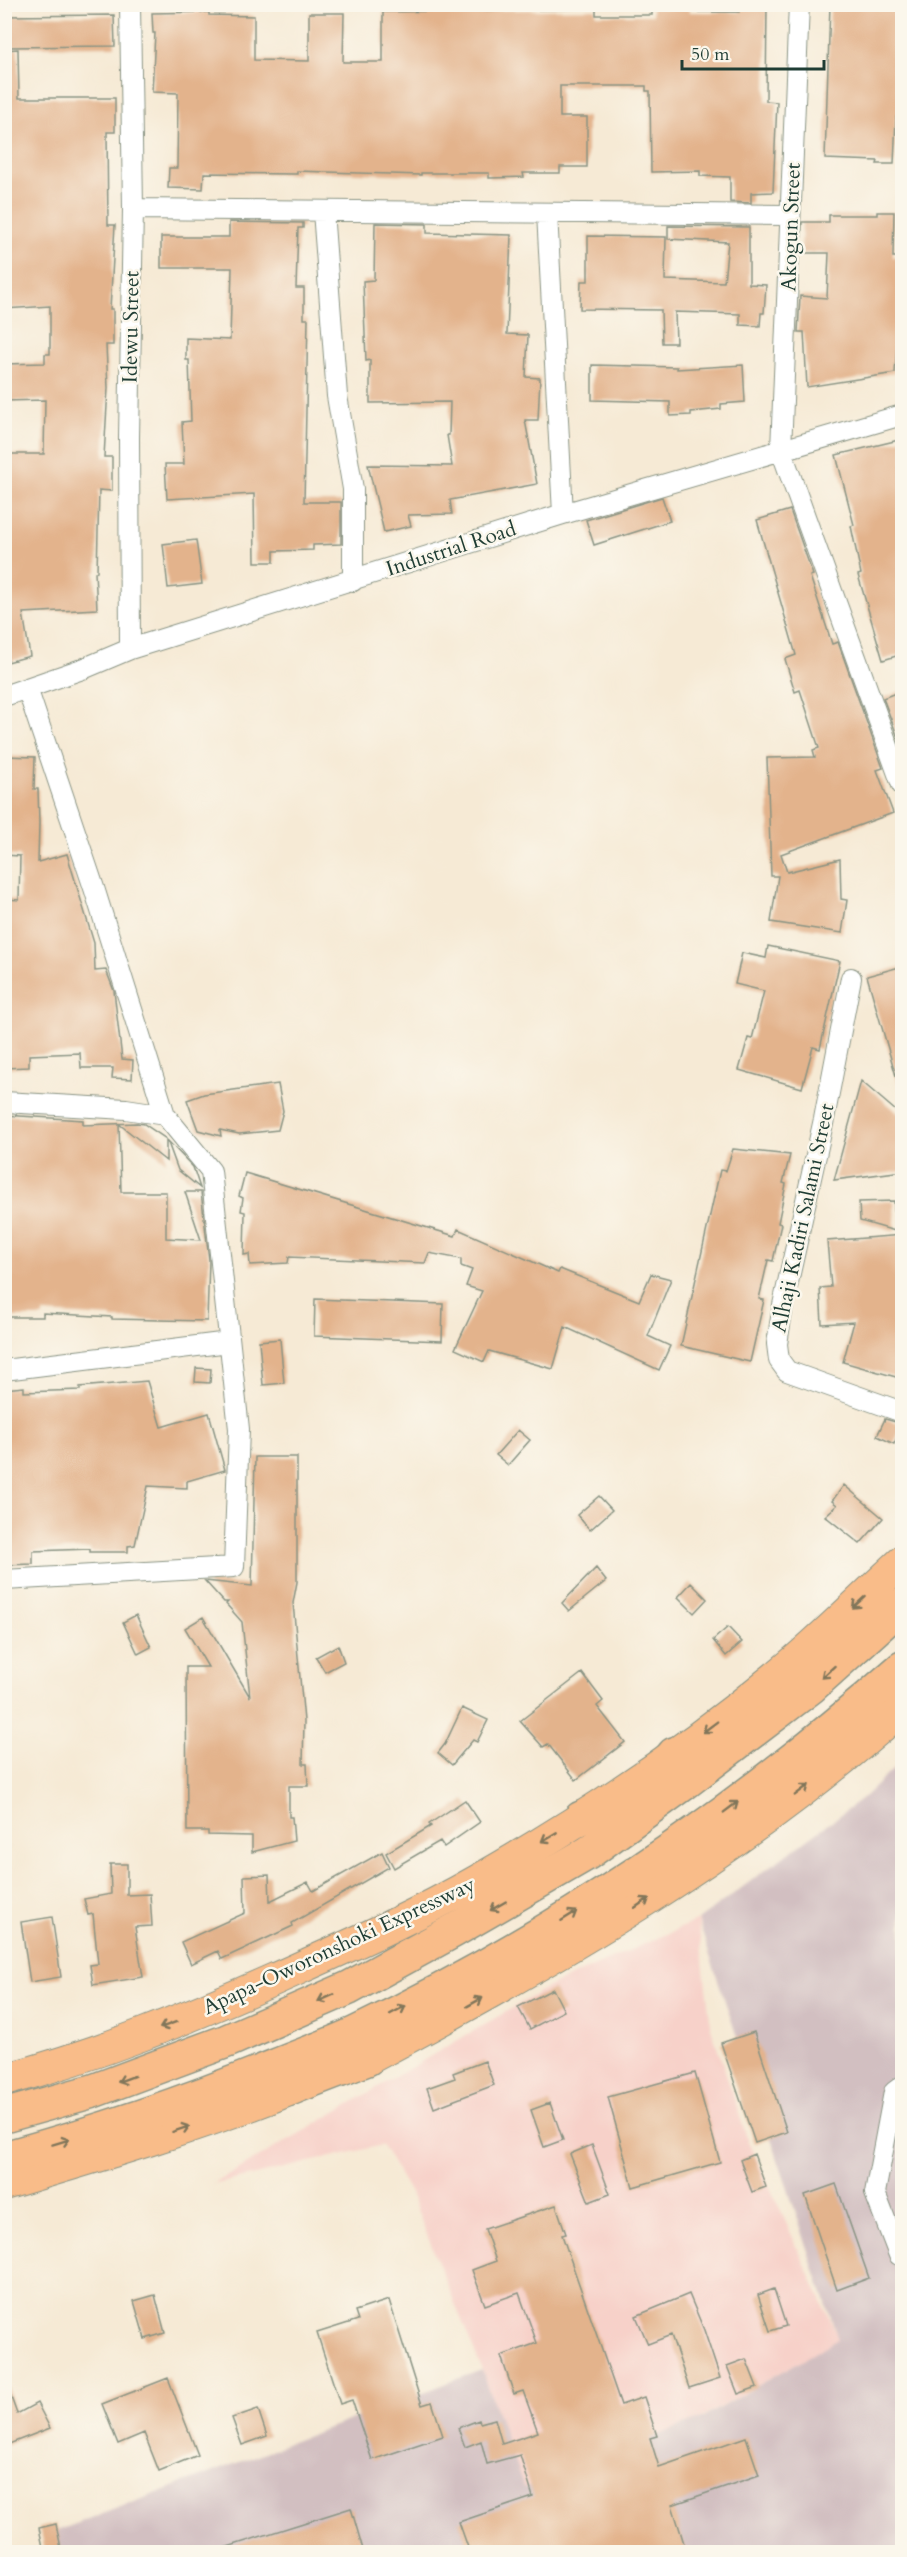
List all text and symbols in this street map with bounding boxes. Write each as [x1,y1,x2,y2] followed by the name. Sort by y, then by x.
[682,33,824,71] scale bar
[691,42,730,67] text: 50 m
[774,162,808,292] street label: Akogun Street
[116,270,146,383] street label: Idewu Street
[382,514,520,584] street label: Industrial Road
[765,1101,841,1335] street label: Alhaji Kadiri Salami Street
[852,1595,867,1609] one-way arrow
[821,1665,836,1679] one-way arrow
[703,1721,719,1734] one-way arrow
[793,1784,809,1797] one-way arrow
[722,1801,738,1813] one-way arrow
[541,1832,558,1844] one-way arrow
[198,1870,480,2022] street label: Apapa-Oworonshoki Expressway
[634,1896,651,1909] one-way arrow
[490,1900,507,1912] one-way arrow
[560,1910,577,1922] one-way arrow
[318,1993,336,2004] one-way arrow
[465,1996,483,2007] one-way arrow
[389,2004,407,2015] one-way arrow
[159,2020,178,2031] one-way arrow
[117,2074,136,2085] one-way arrow
[171,2123,190,2134] one-way arrow
[51,2136,70,2147] one-way arrow

